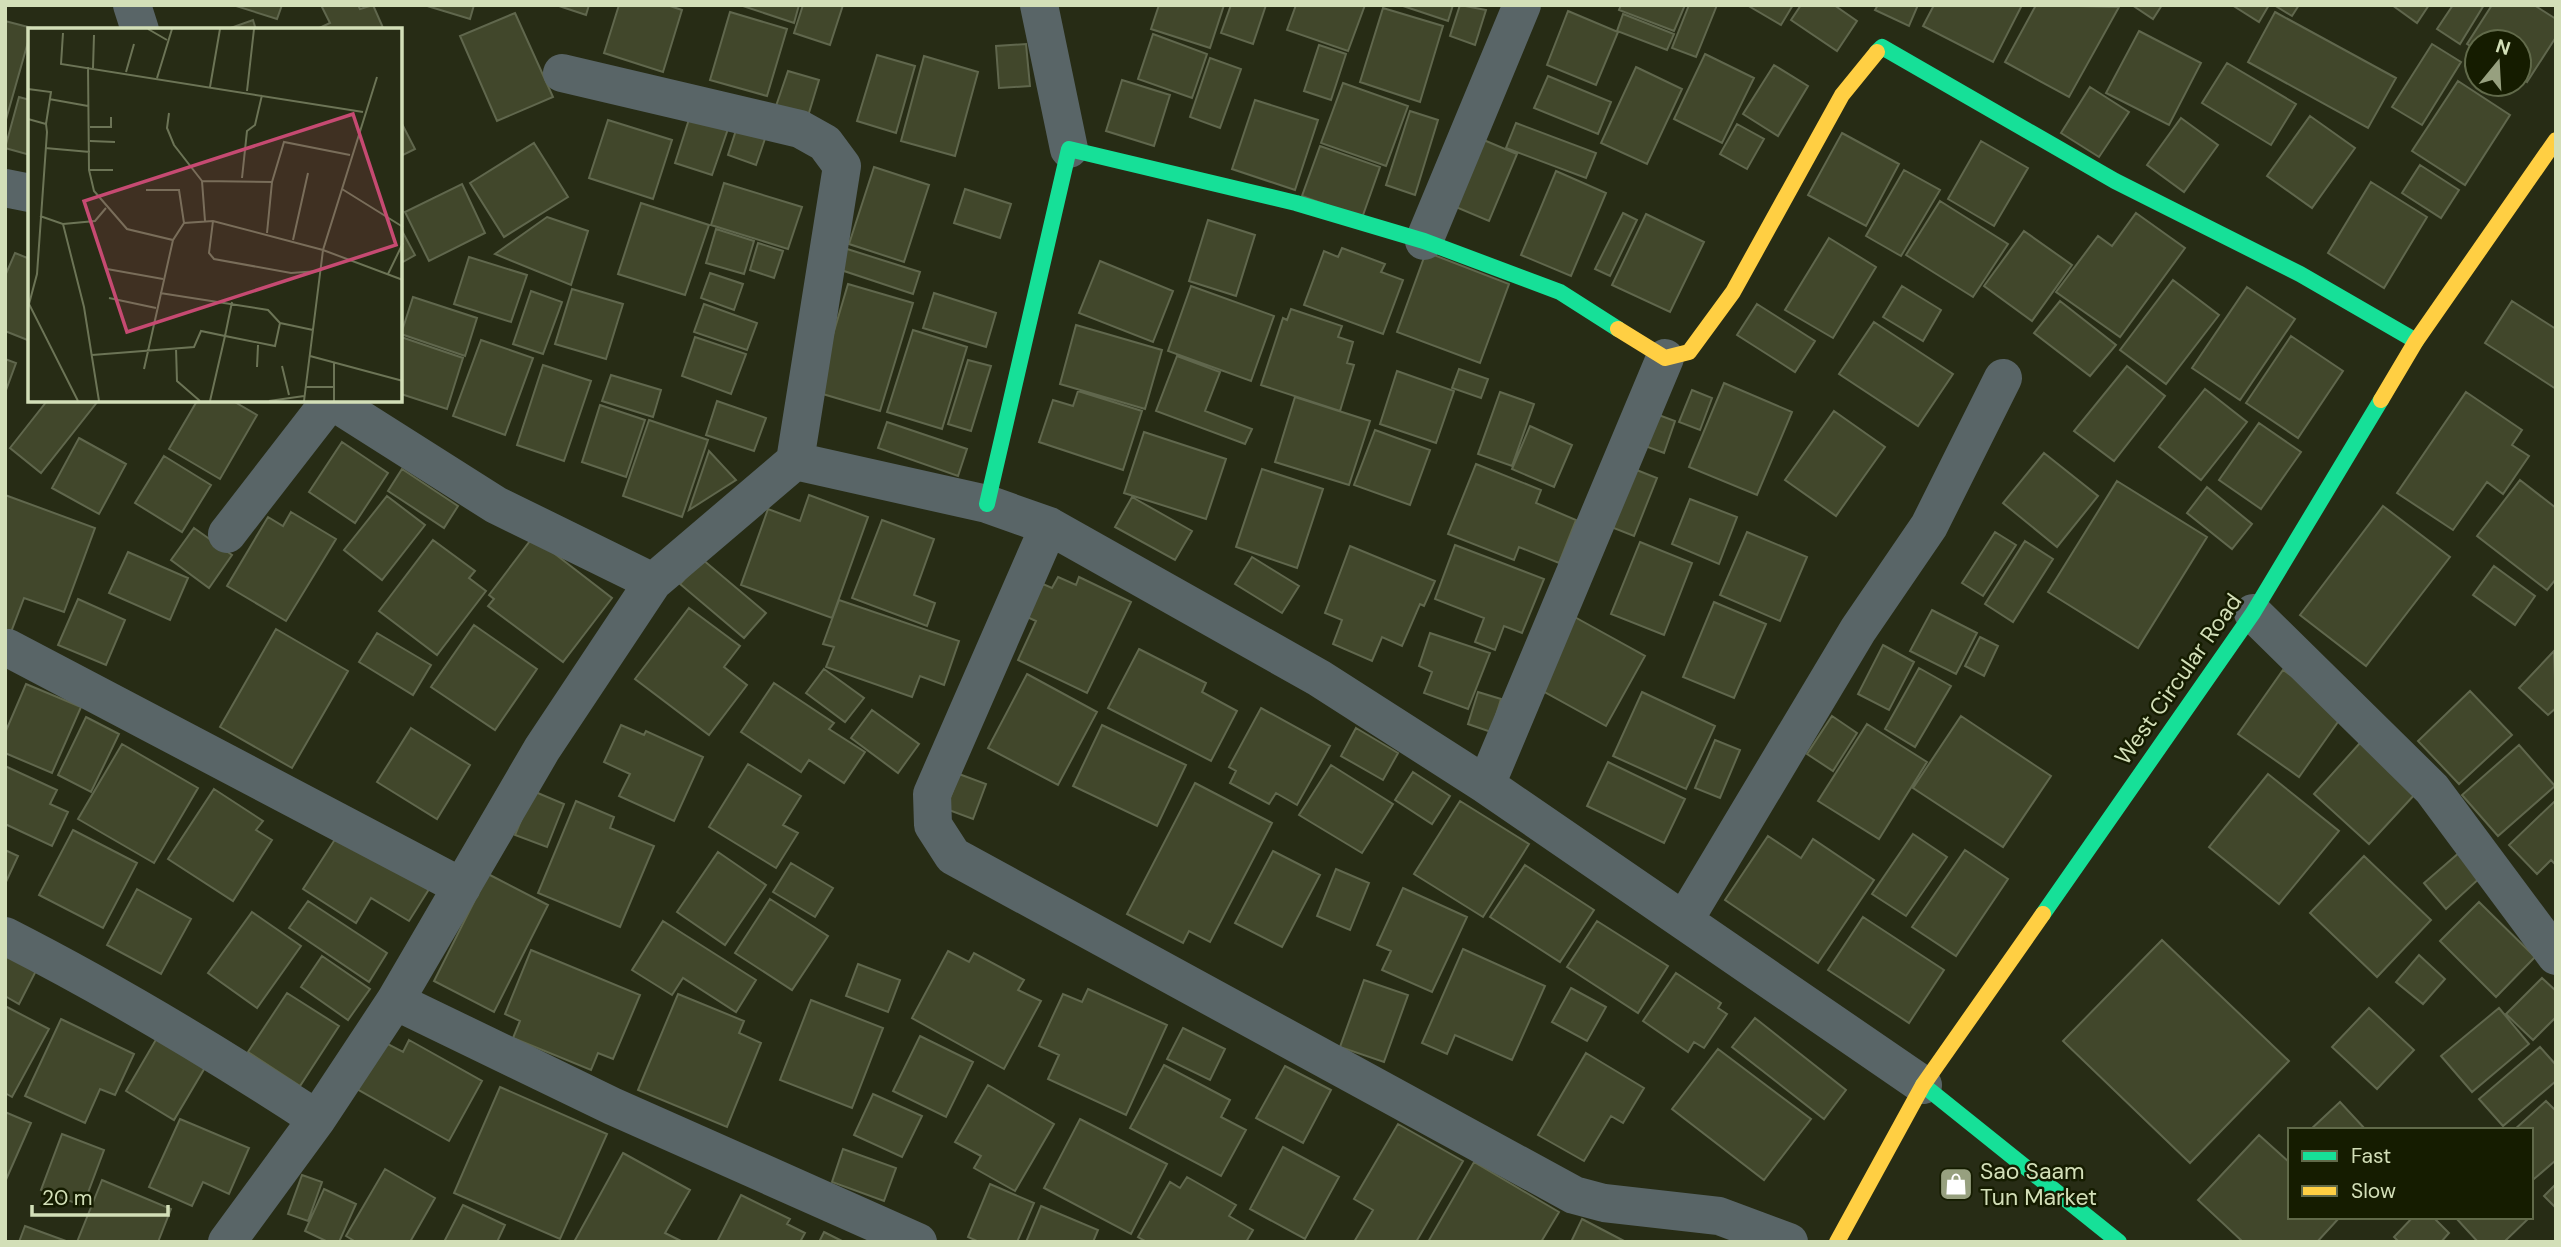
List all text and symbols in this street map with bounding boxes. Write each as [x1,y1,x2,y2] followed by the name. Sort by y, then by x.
[28,28,402,402] inset map
[2463,28,2533,98] north arrow
[2493,33,2514,61] text: N
[2108,587,2248,771] street label: West Circular Road
[2288,1128,2533,1219] legend
[2351,1142,2391,1170] text: Fast
[1980,1156,2097,1212] place label: Sao Saam Tun Market
[1937,1165,1975,1203] shop icon: Sao Saam Tun Market
[32,1174,168,1218] scale bar
[2351,1177,2396,1205] text: Slow
[42,1184,93,1212] text: 20 m

